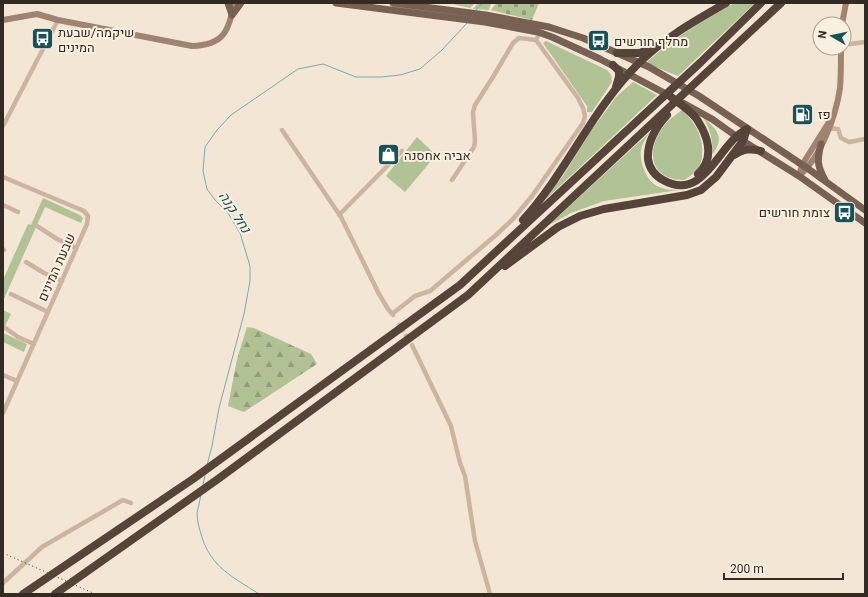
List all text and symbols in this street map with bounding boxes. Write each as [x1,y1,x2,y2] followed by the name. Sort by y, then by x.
[812,16,852,56] north arrow
[58,25,134,55] place label: שיקמה/שבעת המינים
[29,26,55,52] bus stop icon: שיקמה/שבעת המינים
[585,28,611,54] bus stop icon: מחלף חורשים
[816,29,830,39] text: N
[614,34,688,49] place label: מחלף חורשים
[789,101,815,127] fuel station icon: פז
[818,107,831,122] place label: פז
[375,142,401,168] shop icon: אביה אחסנה
[404,148,471,163] place label: אביה אחסנה
[216,188,255,237] water label: נחל קנה
[832,199,858,225] bus stop icon: צומת חורשים
[759,205,830,220] place label: צומת חורשים
[35,231,78,303] street label: שבעת המינים
[724,555,843,581] scale bar
[730,562,764,576] text: 200 m

